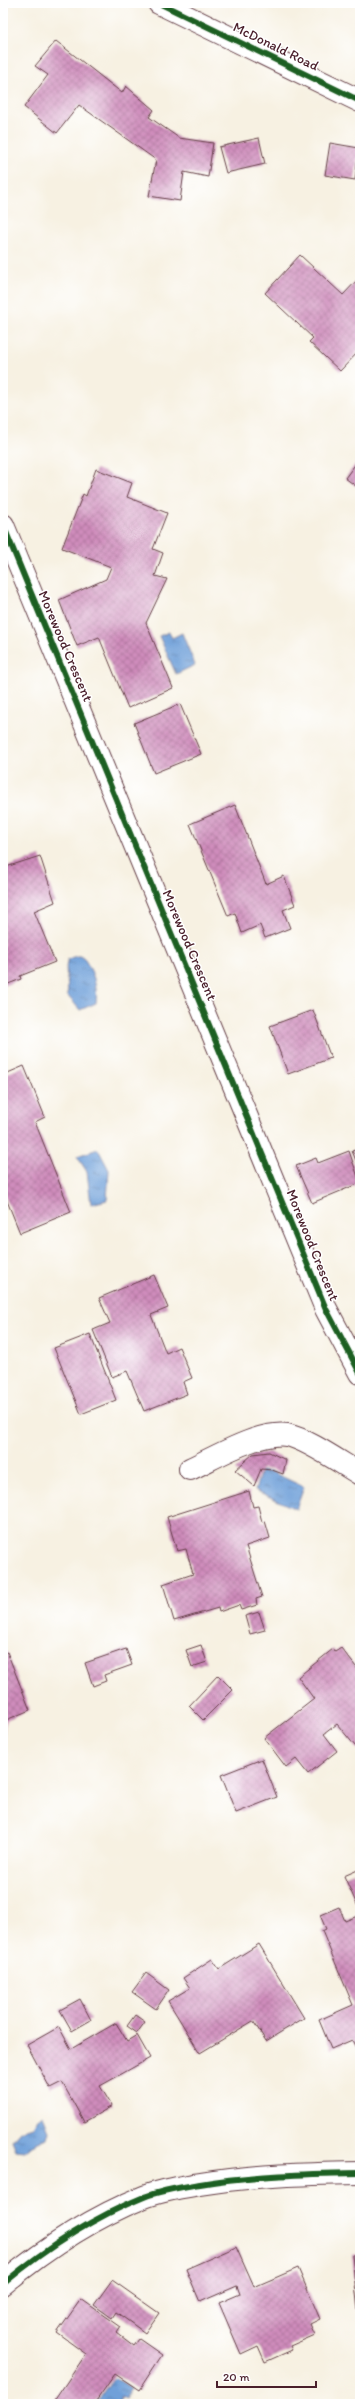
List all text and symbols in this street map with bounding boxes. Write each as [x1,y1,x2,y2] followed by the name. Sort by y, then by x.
[230,18,322,75] street label: McDonald Road
[35,588,97,704] street label: Morewood Crescent
[159,887,221,1003] street label: Morewood Crescent
[282,1187,343,1303] street label: Morewood Crescent
[217,2363,316,2389] scale bar
[223,2370,250,2384] text: 20 m

